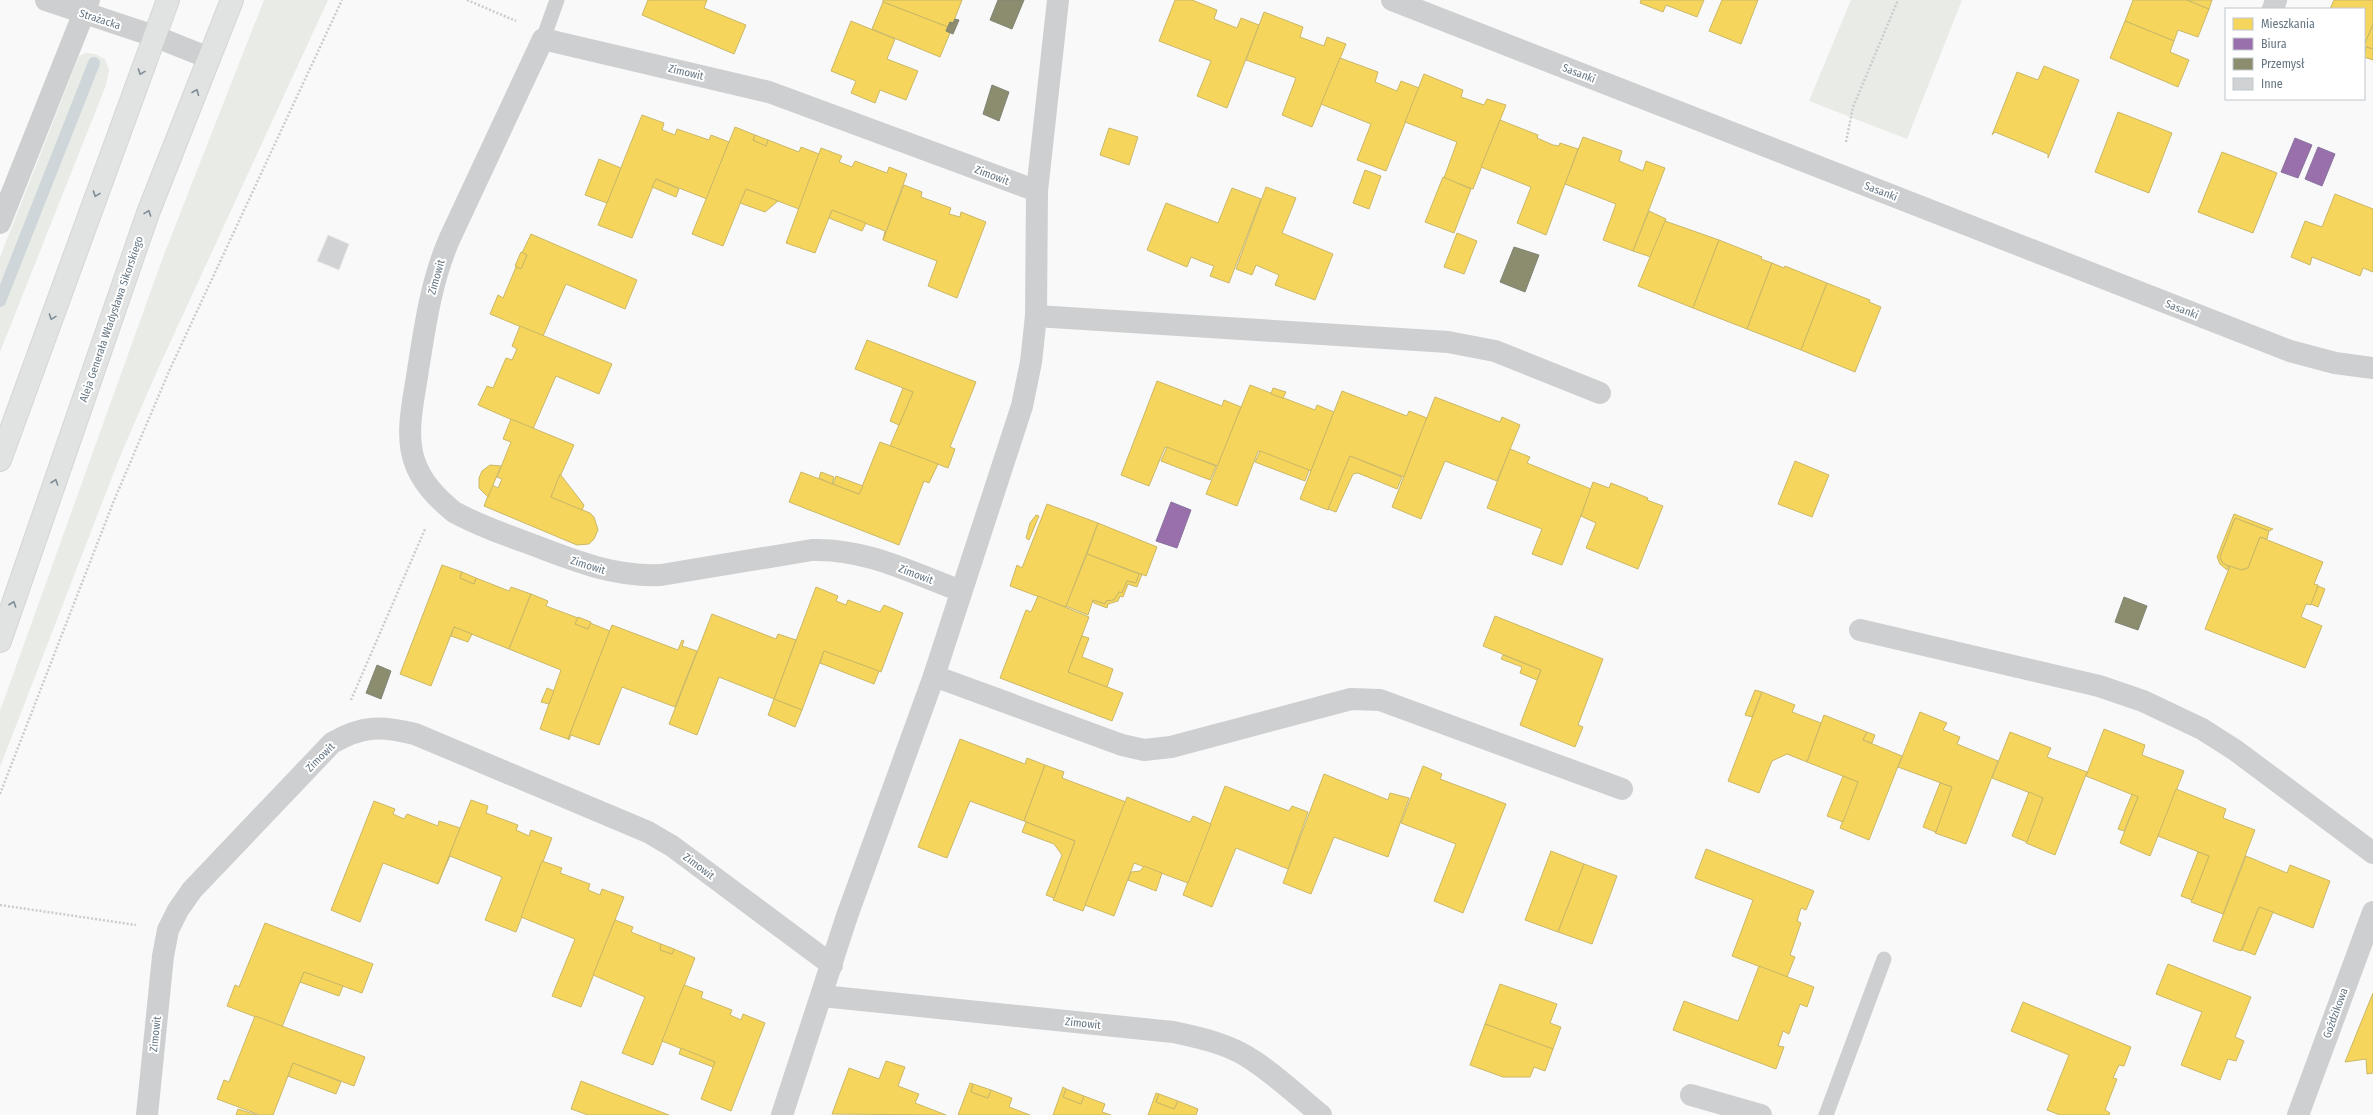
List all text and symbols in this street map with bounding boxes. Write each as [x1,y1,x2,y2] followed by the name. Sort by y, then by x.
[78,7,122,32] street label: Strażacka
[2225,8,2365,100] legend
[2261,17,2315,31] text: Mieszkania
[2261,37,2287,51] text: Biura
[2261,57,2305,71] text: Przemysł
[1560,61,1597,86] street label: Sasanki
[667,62,705,83] street label: Zimowit
[137,69,145,76] one-way arrow
[2261,77,2283,91] text: Inne
[191,89,199,96] one-way arrow
[973,163,1011,188] street label: Zimowit
[1862,179,1899,204] street label: Sasanki
[93,191,101,198] one-way arrow
[144,210,152,217] one-way arrow
[77,234,146,404] street label: Aleja Generała Władysława Sikorskiego
[425,258,448,296] street label: Zimowit
[2163,297,2200,322] street label: Sasanki
[48,313,57,320] one-way arrow
[51,478,59,485] one-way arrow
[569,554,607,577] street label: Zimowit
[897,562,935,587] street label: Zimowit
[8,601,16,608] one-way arrow
[303,740,338,775] street label: Zimowit
[680,850,717,883] street label: Zimowit
[2320,986,2351,1040] street label: Goździkowa
[147,1015,164,1053] street label: Zimowit
[1064,1015,1102,1032] street label: Zimowit

